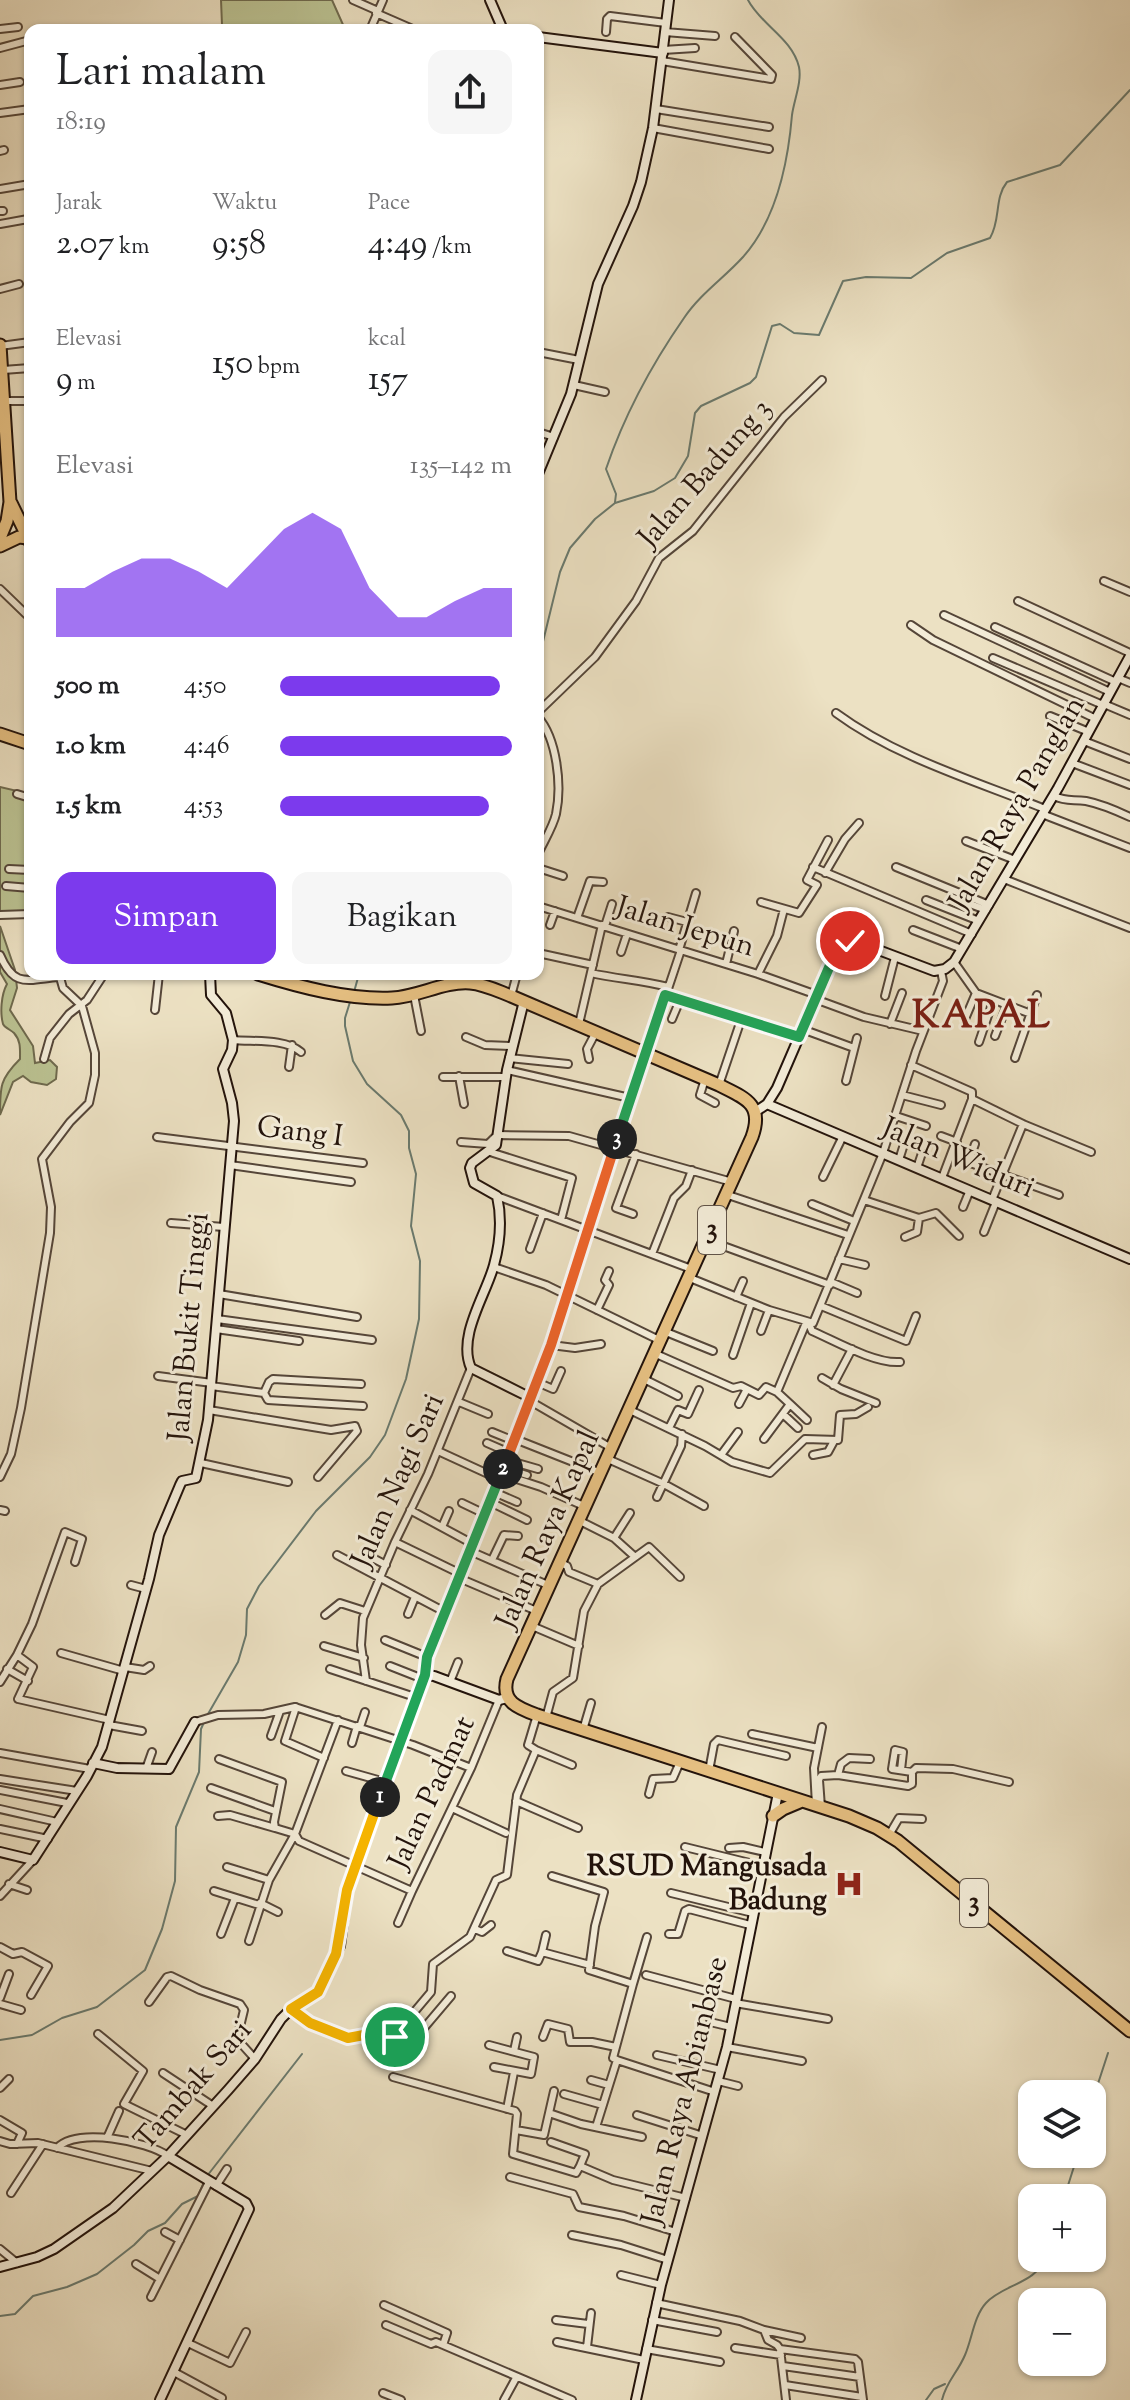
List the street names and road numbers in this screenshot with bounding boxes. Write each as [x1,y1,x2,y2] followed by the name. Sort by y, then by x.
[628,390,783,560] street label: Jalan Badung 3
[938,689,1097,921] street label: Jalan Raya Panglan
[608,886,760,970] street label: Jalan Jepun
[254,1106,346,1160] street label: Gang I
[873,1107,1041,1211] street label: Jalan Widuri
[698,1206,726,1254] road number: 3
[158,1211,221,1445] street label: Jalan Bukit Tinggi
[341,1387,457,1577] street label: Jalan Nagi Sari
[485,1424,612,1638] street label: Jalan Raya Kapal
[378,1709,487,1878] street label: Jalan Padmat
[960,1879,988,1927] road number: 3
[631,1952,740,2232] street label: Jalan Raya Abianbase
[125,2011,263,2161] street label: Tambak Sari

